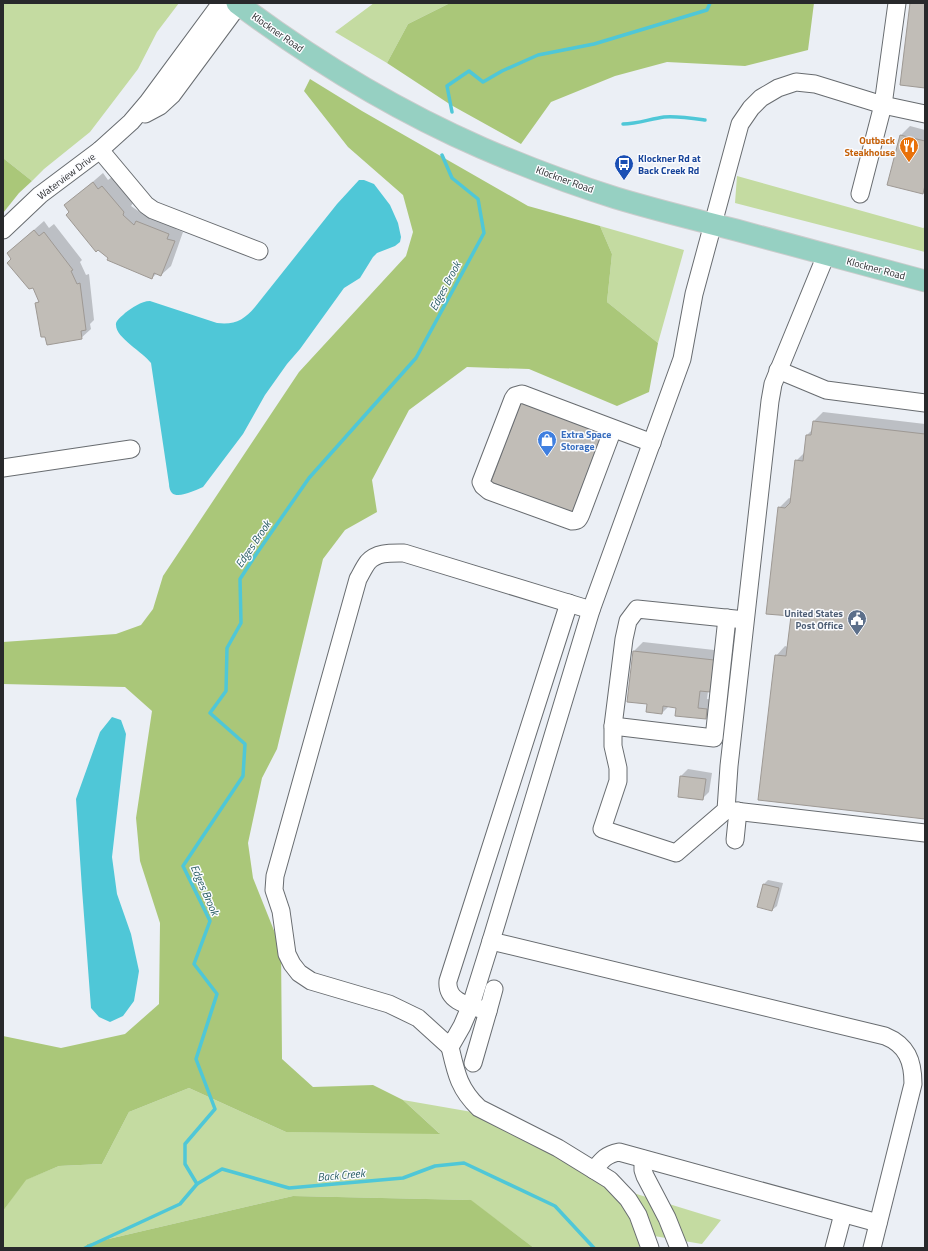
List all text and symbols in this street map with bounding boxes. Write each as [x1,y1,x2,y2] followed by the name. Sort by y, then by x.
[249,9,307,56] street label: Klockner Road
[844,133,896,160] place label: Outback Steakhouse
[898,135,920,163] restaurant icon: Outback Steakhouse
[34,150,99,203] street label: Waterview Drive
[638,151,701,178] place label: Klockner Rd at Back Creek Rd
[613,153,635,181] bus stop icon: Klockner Rd at Back Creek Rd
[534,162,596,197] street label: Klockner Road
[845,253,907,284] street label: Klockner Road
[425,258,465,313] water label: Edges Brook
[561,427,611,454] place label: Extra Space Storage
[536,429,558,457] shop icon: Extra Space Storage
[231,516,275,571] water label: Edges Brook
[784,606,843,633] place label: United States Post Office
[846,608,868,636] public building icon: United States Post Office
[187,862,224,919] water label: Edges Brook
[317,1165,366,1185] water label: Back Creek

